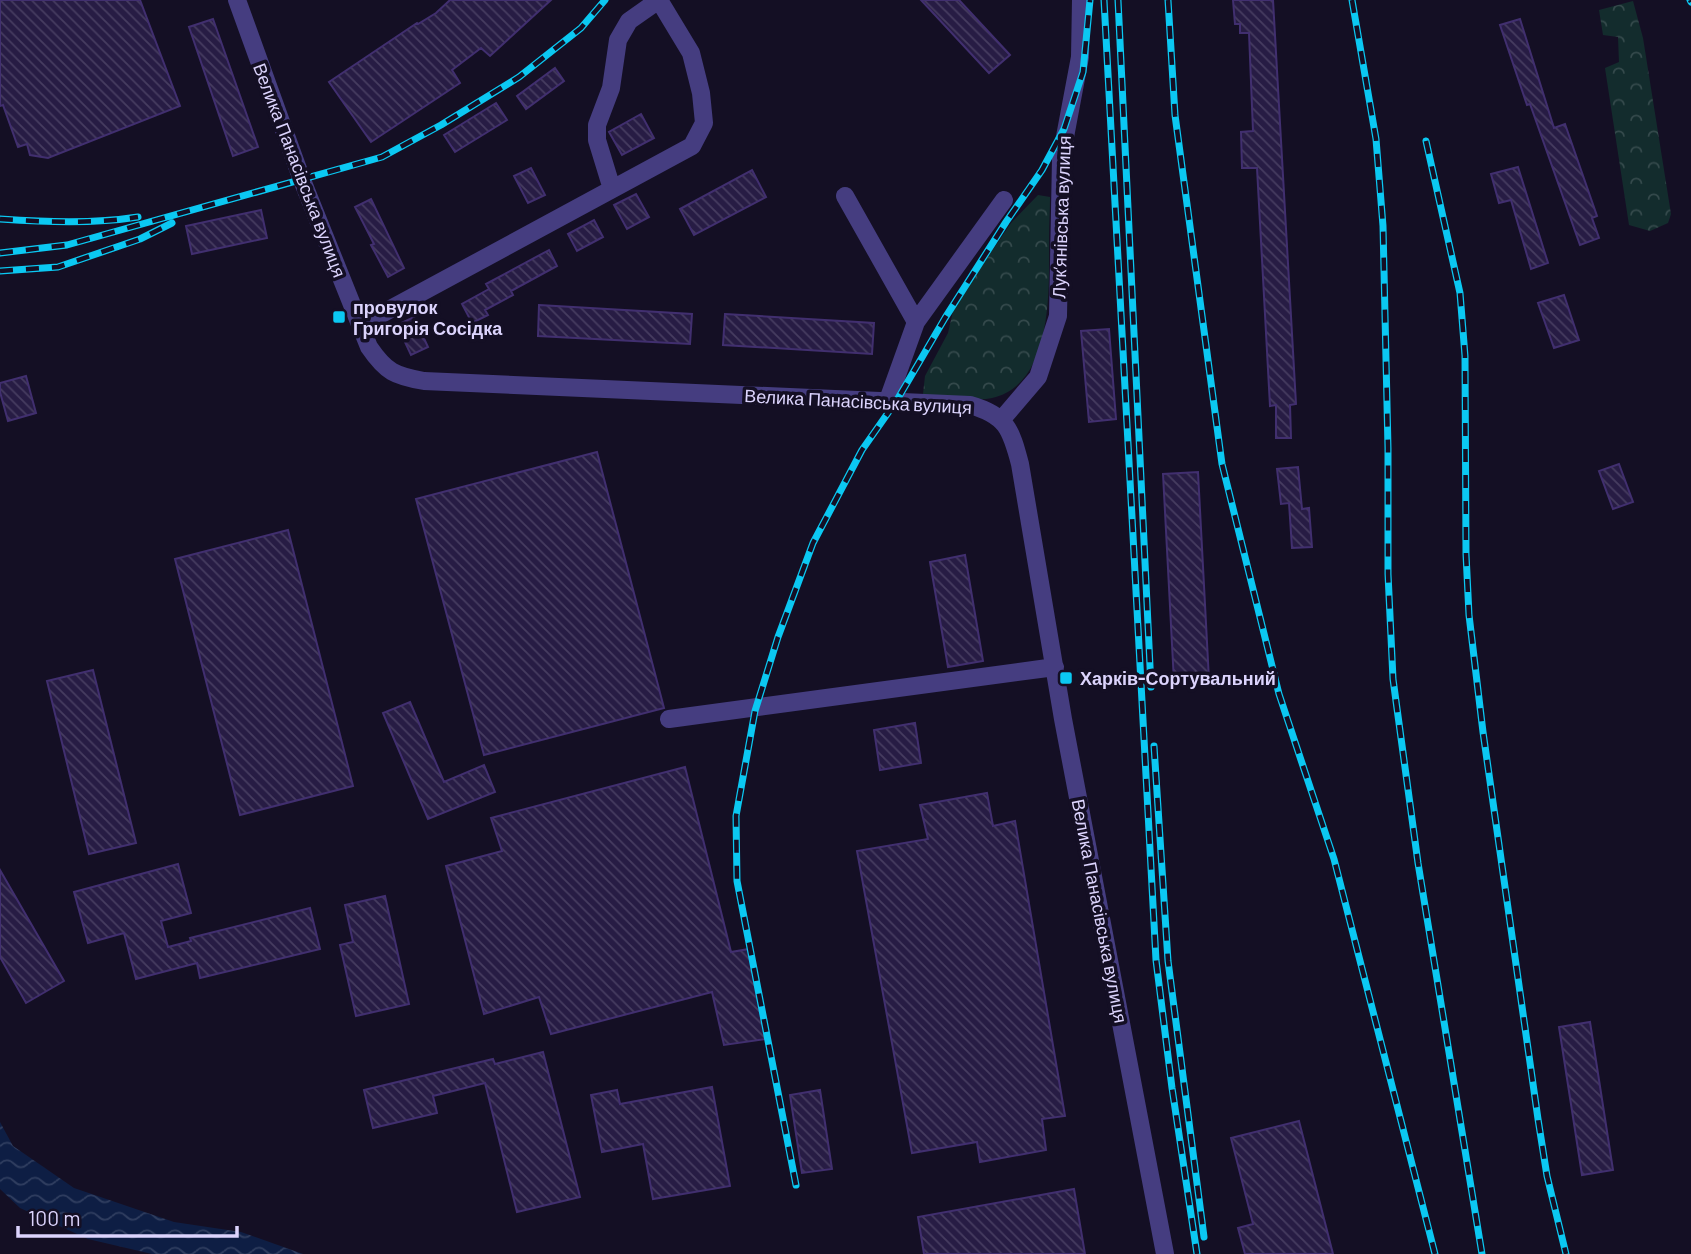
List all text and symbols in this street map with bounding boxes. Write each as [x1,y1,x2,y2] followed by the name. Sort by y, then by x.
[249,60,351,280] street label: Велика Панасівська вулиця
[1047,135,1075,299] street label: Лук’янівська вулиця
[353,296,503,339] place label: провулок Григорія Сосідка
[331,309,347,325] marker: провулок Григорія Сосідка
[744,384,972,418] street label: Велика Панасівська вулиця
[1080,667,1276,689] place label: Харків-Сортувальний
[1058,670,1074,686] marker: Харків-Сортувальний
[1067,797,1133,1025] street label: Велика Панасівська вулиця
[18,1194,236,1238] scale bar
[28,1205,81,1230] text: 100 m

